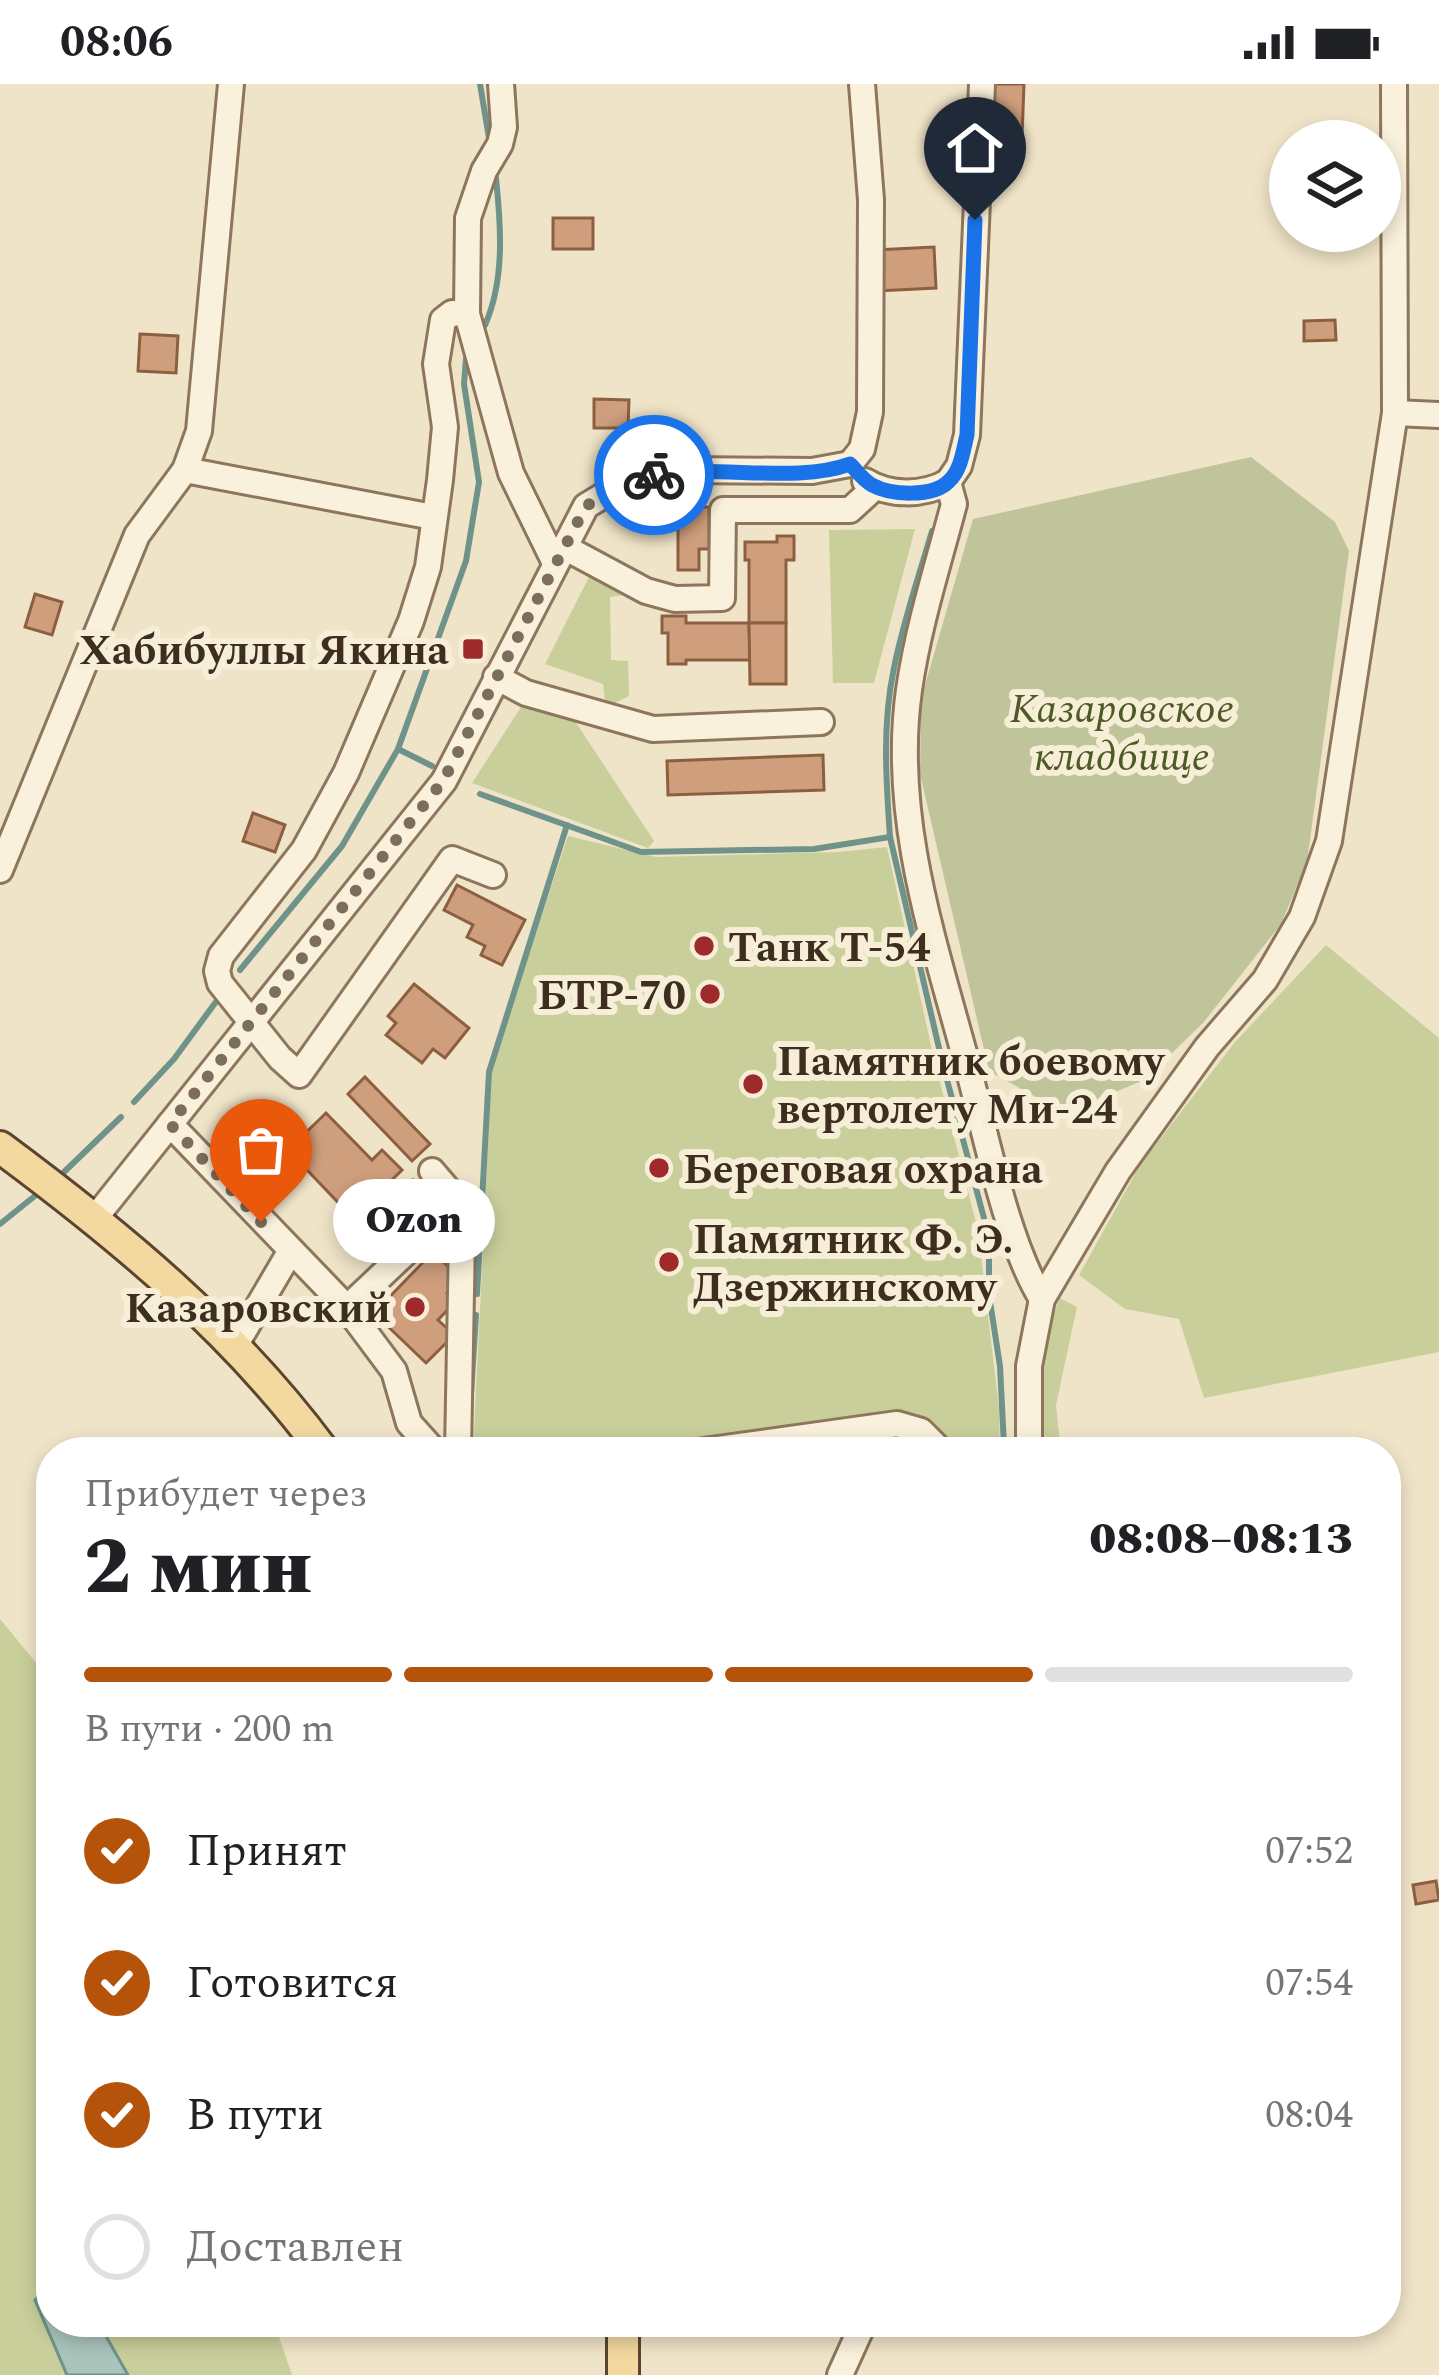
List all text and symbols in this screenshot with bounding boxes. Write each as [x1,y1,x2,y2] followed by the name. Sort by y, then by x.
[60,8,173,77] text: 08:06
[924,97,1026,220] pin
[942,115,1008,181] icon: home
[1269,120,1401,252] map controls
[1269,120,1401,252] button: layers
[594,415,714,535] courier
[621,442,687,508] icon: bike
[79,620,449,683] place label: Хабибуллы Якина
[460,636,486,662] marker: Хабибуллы Якина
[1010,678,1234,789] park label: Казаровское кладбище
[728,917,931,980] place label: Танк Т-54
[691,933,717,959] marker: Танк Т-54
[537,965,686,1028] place label: БТР-70
[697,981,723,1007] marker: БТР-70
[777,1031,1166,1142] place label: Памятник боевому вертолету Ми-24
[740,1071,766,1097] marker: Памятник боевому вертолету Ми-24
[210,1099,312,1222] pin
[228,1117,294,1183] icon: bag
[683,1139,1043,1202] place label: Береговая охрана
[646,1155,672,1181] marker: Береговая охрана
[333,1180,495,1264] callout: Ozon
[366,1191,462,1250] text: Ozon
[693,1209,1014,1320] place label: Памятник Ф. Э. Дзержинскому
[656,1249,682,1275] marker: Памятник Ф. Э. Дзержинскому
[125,1278,391,1341] place label: Казаровский
[402,1294,428,1320] marker: Казаровский
[84,1465,367,1524] text: Прибудет через
[1089,1505,1353,1574] text: 08:08–08:13
[84,1509,312,1628] text: 2 мин
[84,1700,335,1759] text: В пути · 200 m
[186,1817,347,1886] text: Принят
[84,1818,150,1884] icon: check
[1265,1822,1353,1881] text: 07:52
[186,1949,398,2018] text: Готовится
[84,1950,150,2016] icon: check
[1265,1954,1353,2013] text: 07:54
[186,2081,324,2150] text: В пути
[84,2082,150,2148] icon: check
[1265,2086,1353,2145] text: 08:04
[186,2213,404,2282] text: Доставлен

